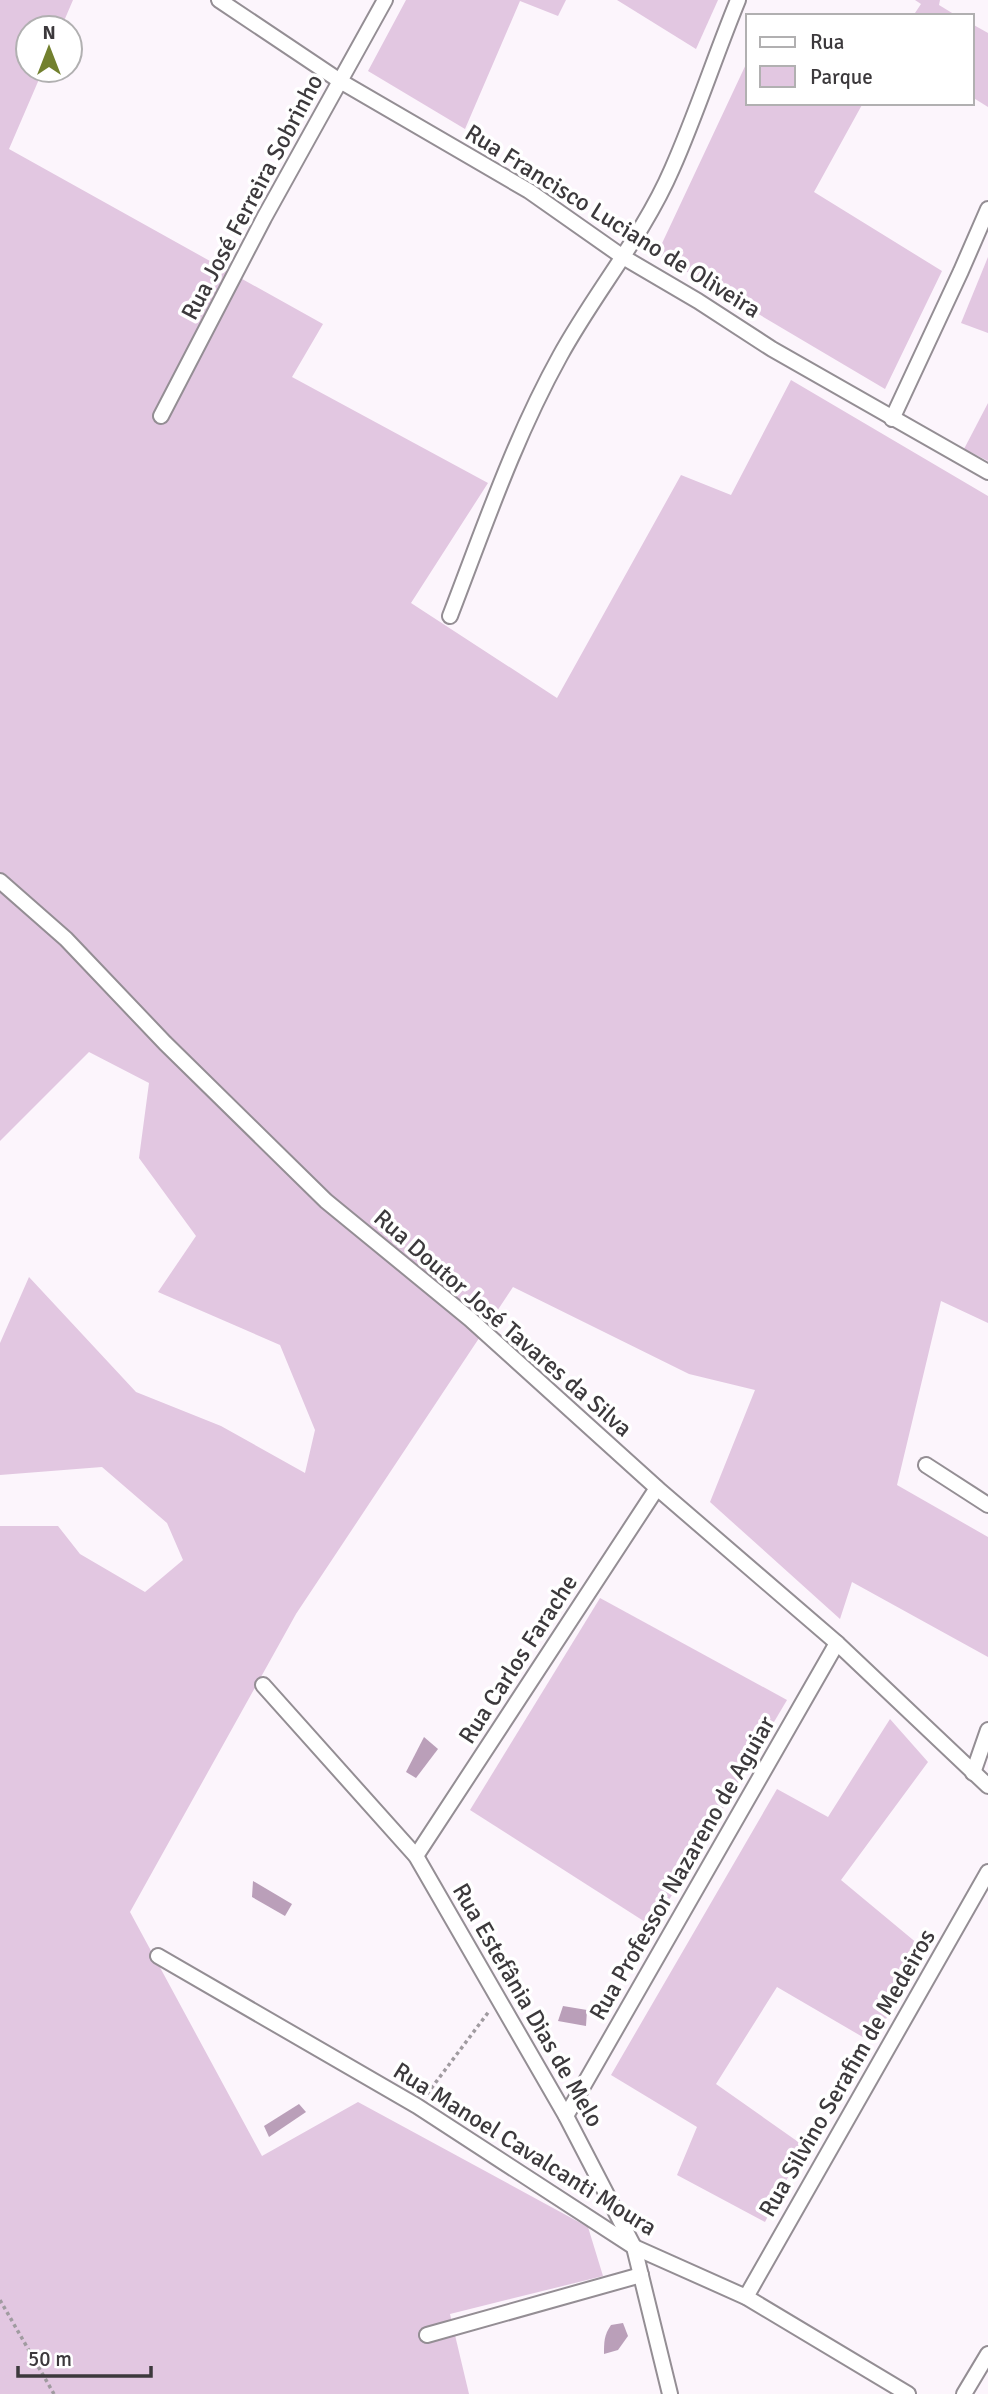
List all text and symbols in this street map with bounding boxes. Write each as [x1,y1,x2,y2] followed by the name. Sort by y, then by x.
[14,14,84,84] north arrow
[746,14,974,105] legend
[42,21,56,45] text: N
[810,29,844,55] text: Rua
[810,64,873,90] text: Parque
[174,69,330,325] street label: Rua José Ferreira Sobrinho
[460,117,766,325] street label: Rua Francisco Luciano de Oliveira
[368,1203,638,1443] street label: Rua Doutor José Tavares da Silva
[452,1569,584,1749] street label: Rua Carlos Farache
[582,1710,782,2025] street label: Rua Professor Nazareno de Aguiar
[446,1878,610,2132] street label: Rua Estefânia Dias de Melo
[752,1924,942,2222] street label: Rua Silvino Serafim de Medeiros
[388,2056,662,2242] street label: Rua Manoel Cavalcanti Moura
[18,2334,150,2378] scale bar
[28,2346,72,2372] text: 50 m

